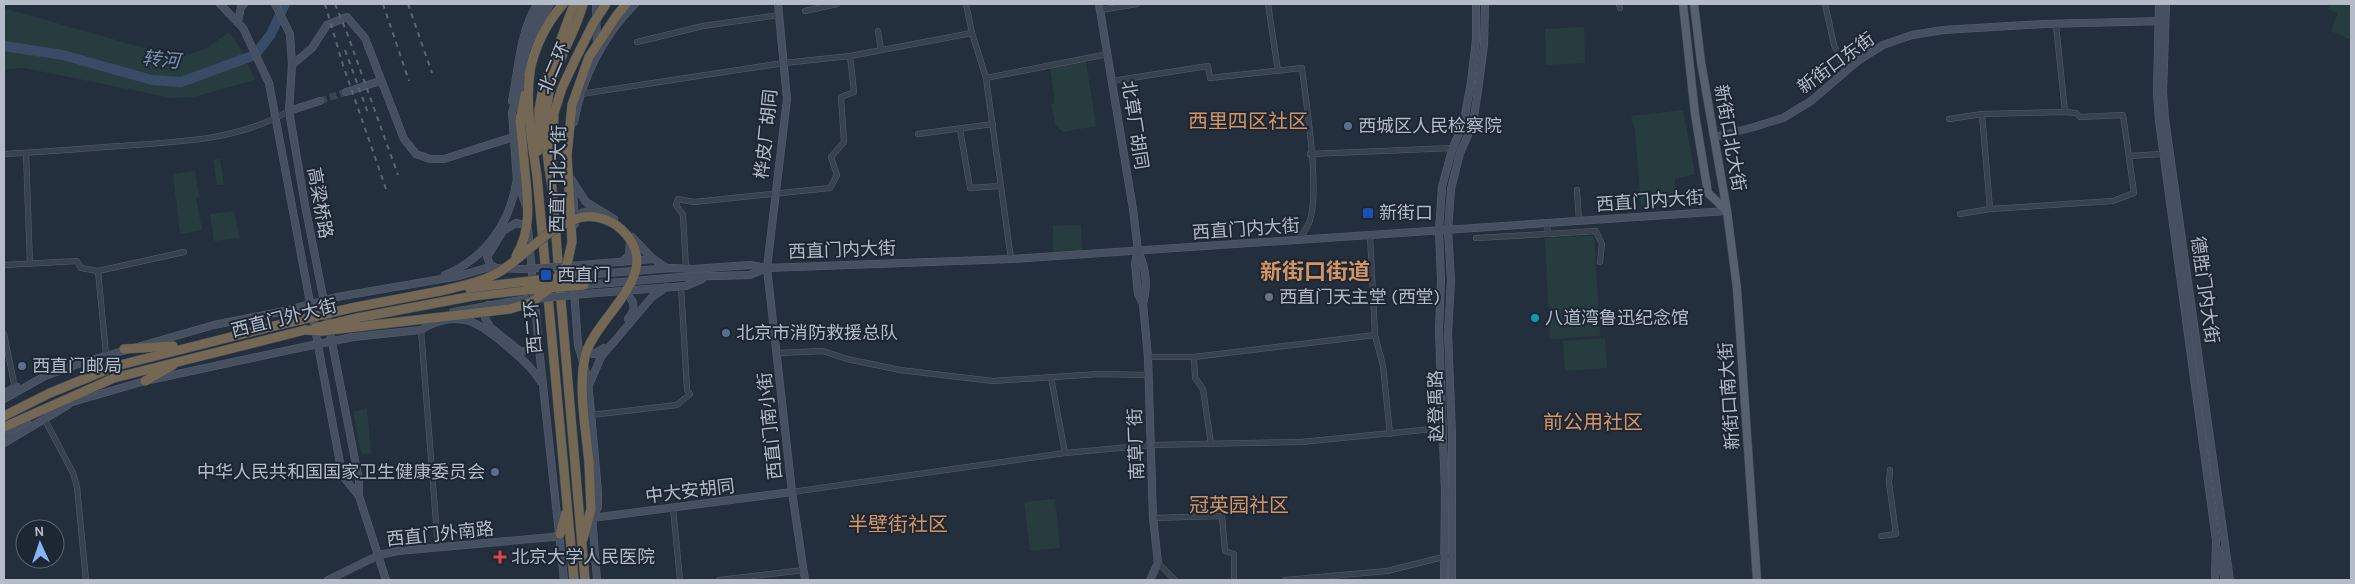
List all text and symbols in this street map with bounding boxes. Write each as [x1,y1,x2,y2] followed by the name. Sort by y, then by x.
[1793,28,1879,98] street label: 新街口东街
[533,39,575,97] street label: 北二环
[141,47,185,73] water label: 转河
[1117,79,1153,171] street label: 北草厂胡同
[1710,83,1750,193] street label: 新街口北大街
[750,88,782,180] street label: 桦皮厂胡同
[1188,110,1308,133] district label: 西里四区社区
[1358,115,1502,137] place label: 西城区人民检察院
[1342,120,1354,132] marker: 西城区人民检察院
[546,125,570,233] street label: 西直门北大街
[303,166,337,240] street label: 高梁桥路
[1595,186,1705,216] street label: 西直门内大街
[1379,202,1433,224] place label: 新街口
[1361,206,1375,220] marker: 新街口
[1191,214,1301,244] street label: 西直门内大街
[2187,235,2223,345] street label: 德胜门内大街
[788,237,896,263] street label: 西直门内大街
[1260,259,1370,285] district label: 新街口街道
[557,264,611,286] place label: 西直门
[539,268,553,282] marker: 西直门
[1279,286,1440,308] place label: 西直门天主堂 (西堂)
[1263,291,1275,303] marker: 西直门天主堂 (西堂)
[229,294,339,342] street label: 西直门外大街
[520,299,546,355] street label: 西二环
[1545,307,1689,329] place label: 八道湾鲁迅纪念馆
[1529,312,1541,324] marker: 八道湾鲁迅纪念馆
[736,322,898,344] place label: 北京市消防救援总队
[720,327,732,339] marker: 北京市消防救援总队
[1714,341,1744,451] street label: 新街口南大街
[32,355,122,377] place label: 西直门邮局
[16,360,28,372] marker: 西直门邮局
[1424,370,1448,442] street label: 赵登禹路
[753,371,787,481] street label: 西直门南小街
[1124,408,1148,480] street label: 南草厂街
[1543,411,1643,434] district label: 前公用社区
[197,461,485,483] place label: 中华人民共和国国家卫生健康委员会
[489,466,501,478] marker: 中华人民共和国国家卫生健康委员会
[644,475,736,507] street label: 中大安胡同
[1189,494,1289,517] district label: 冠英园社区
[848,513,948,536] district label: 半壁街社区
[385,517,495,551] street label: 西直门外南路
[15,519,65,569] north arrow
[34,523,45,540] text: N
[511,546,655,568] place label: 北京大学人民医院
[493,550,507,564] marker: 北京大学人民医院

